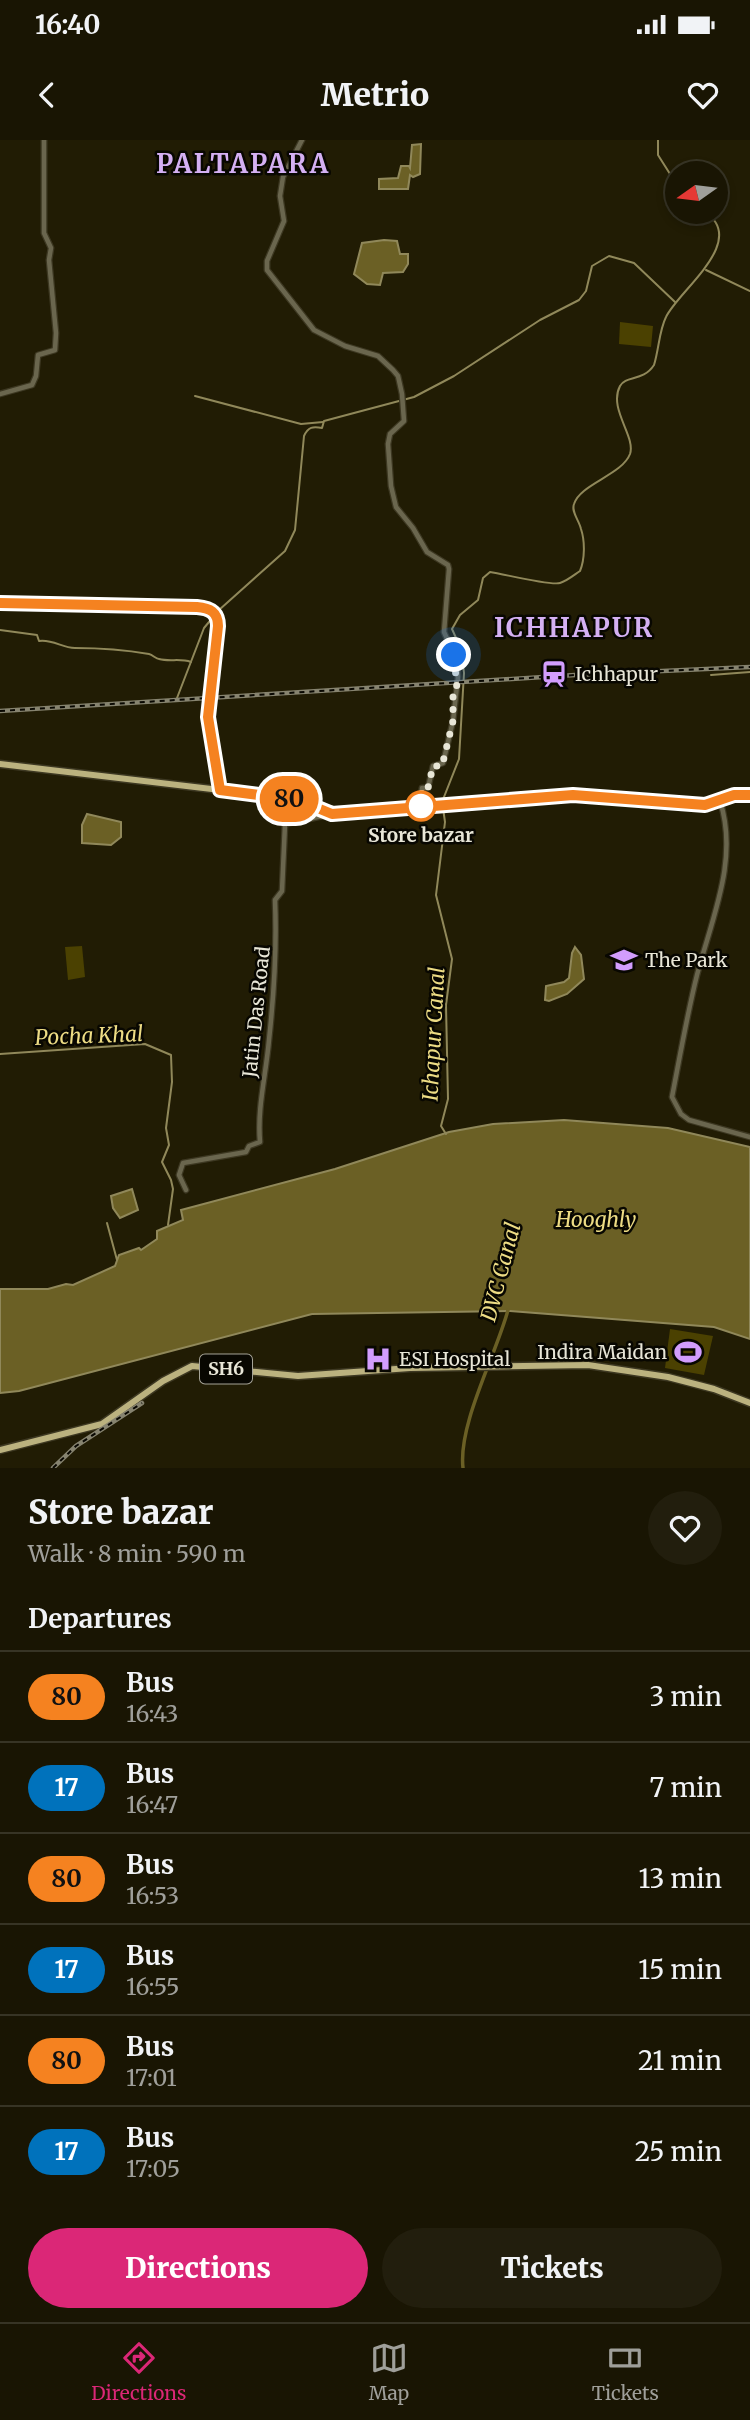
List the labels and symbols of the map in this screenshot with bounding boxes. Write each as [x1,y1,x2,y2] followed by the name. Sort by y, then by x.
[156,147,330,180] district label: PALTAPARA
[665,161,728,224] north arrow
[494,611,654,644] district label: ICHHAPUR
[436,637,471,672] your location
[539,659,569,689] station icon: Ichhapur
[575,662,658,686] place label: Ichhapur
[258,776,320,822] line badge: 80
[406,791,436,821] marker: Store bazar
[368,823,474,847] place label: Store bazar
[237,945,275,1080] street label: Jatin Das Road
[609,945,639,975] school or university icon: The Park
[645,948,727,972] place label: The Park
[417,966,450,1102] water label: Ichapur Canal
[34,1020,144,1051] water label: Pocha Khal
[555,1206,636,1233] water label: Hooghly
[474,1220,527,1325] water label: DVC Canal
[673,1337,703,1367] sports icon: Indira Maidan
[537,1340,667,1364] place label: Indira Maidan
[363,1344,393,1374] hospital icon: ESI Hospital
[399,1347,510,1371] place label: ESI Hospital
[200,1354,252,1384] road number: SH6

